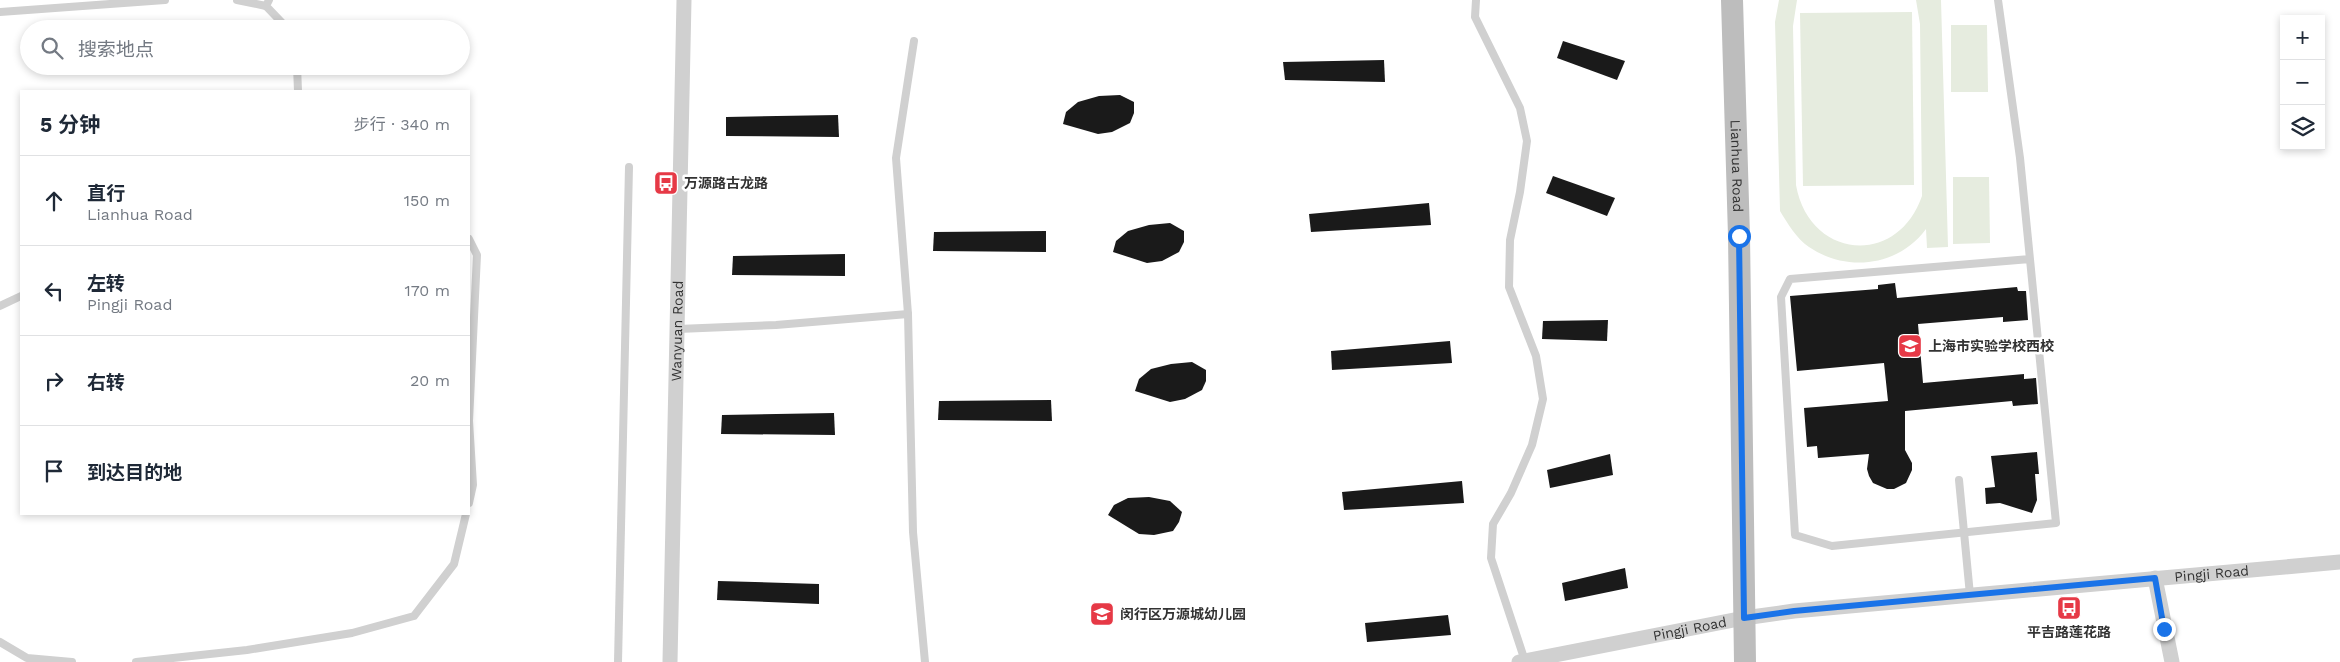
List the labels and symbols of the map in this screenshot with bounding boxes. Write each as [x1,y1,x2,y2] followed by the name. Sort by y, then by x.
[1728,119,1746,212] street label: Lianhua Road
[653,170,679,196] bus stop icon: 万源路古龙路
[684,175,768,191] place label: 万源路古龙路
[1728,225,1751,248] route start
[668,281,686,382] street label: Wanyuan Road
[1897,333,1923,359] school or university icon: 上海市实验学校西校
[1928,338,2054,354] place label: 上海市实验学校西校
[2174,562,2250,585] street label: Pingji Road
[2056,595,2082,621] bus stop icon: 平吉路莲花路
[1089,601,1115,627] school or university icon: 闵行区万源城幼儿园
[1120,606,1246,622] place label: 闵行区万源城幼儿园
[1651,614,1728,644] street label: Pingji Road
[2153,618,2176,641] route end
[2027,624,2111,640] place label: 平吉路莲花路

